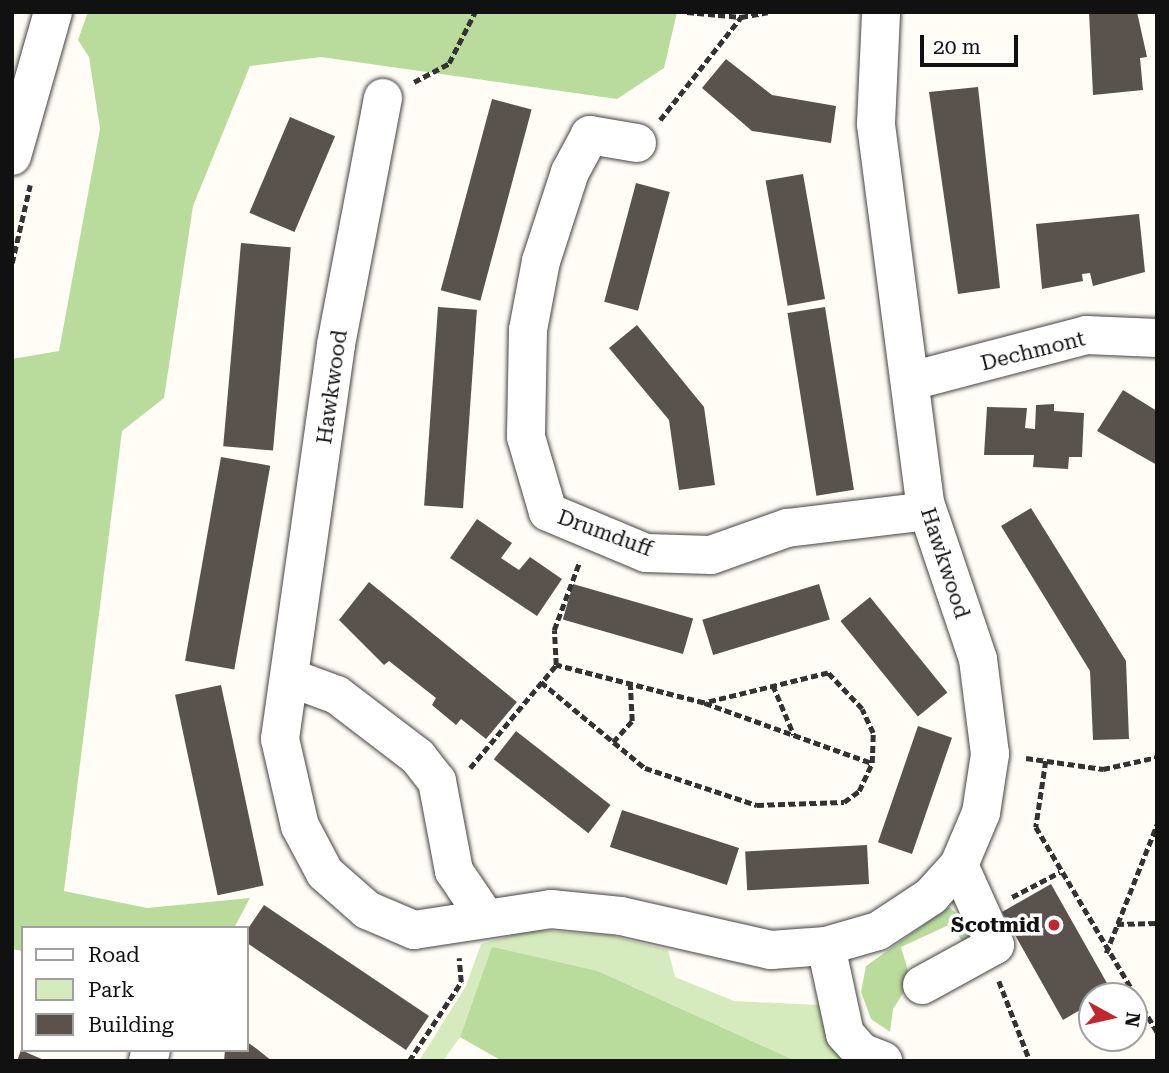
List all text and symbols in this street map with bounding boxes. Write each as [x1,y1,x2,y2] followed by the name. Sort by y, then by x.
[924,21,1022,65] scale bar
[933,35,981,59] text: 20 m
[978,326,1088,376] street label: Dechmont
[312,328,352,446] street label: Hawkwood
[554,504,656,562] street label: Drumduff
[915,504,975,622] street label: Hawkwood
[951,912,1040,938] place label: Scotmid
[1046,917,1062,933] marker: Scotmid
[21,926,248,1052] legend
[88,943,140,967] text: Road
[88,978,134,1002] text: Park
[1078,982,1148,1052] north arrow
[1120,1011,1145,1029] text: N
[88,1013,174,1037] text: Building

